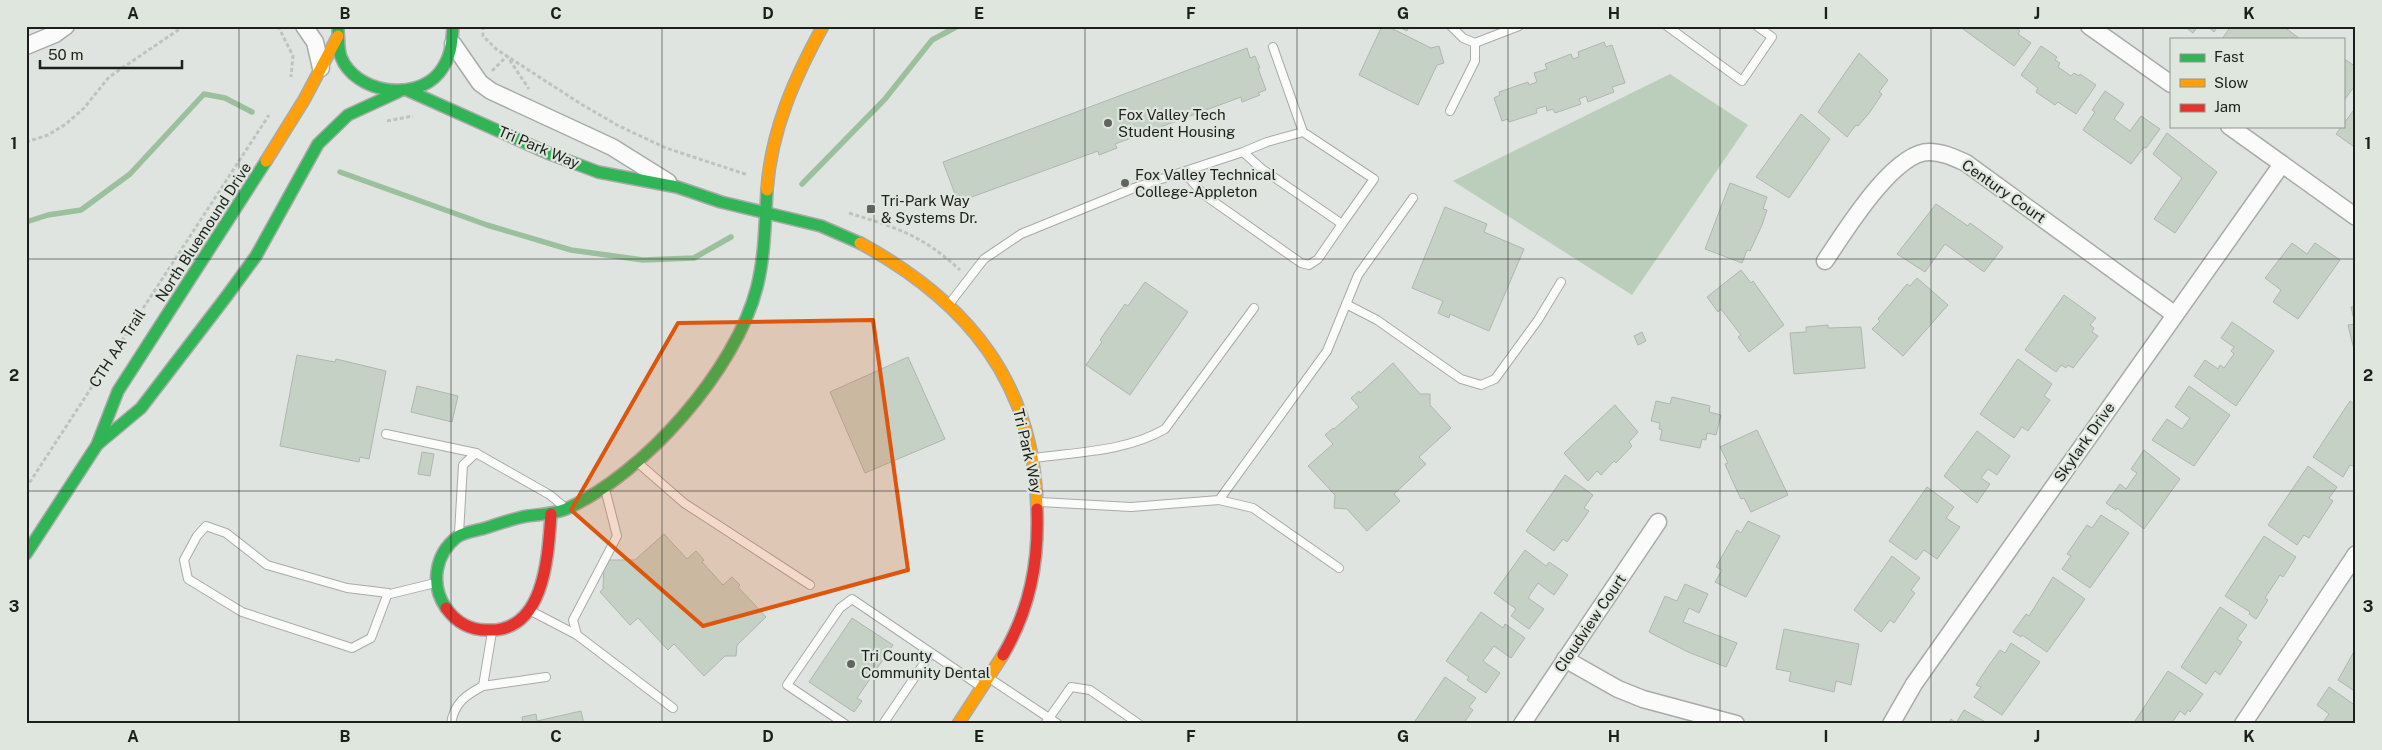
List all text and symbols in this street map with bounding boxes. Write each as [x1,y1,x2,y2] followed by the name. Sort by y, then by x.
[127,4,139,23] text: A
[340,4,351,23] text: B
[550,4,562,23] text: C
[762,4,774,23] text: D
[974,4,984,23] text: E
[1186,4,1196,23] text: F
[1397,4,1409,23] text: G
[1608,4,1620,23] text: H
[1824,4,1828,23] text: I
[2034,4,2040,23] text: J
[2243,4,2255,23] text: K
[40,38,182,70] scale bar
[2170,38,2344,128] legend
[48,46,83,63] text: 50 m
[2214,48,2244,65] text: Fast
[2214,74,2249,91] text: Slow
[2214,98,2241,115] text: Jam
[1118,106,1235,140] place label: Fox Valley Tech Student Housing
[1102,117,1114,129] marker: Fox Valley Tech Student Housing
[496,122,582,172] street label: Tri Park Way
[11,134,17,153] text: 1
[2365,134,2371,153] text: 1
[1959,156,2049,226] street label: Century Court
[152,159,254,305] street label: North Bluemound Drive
[1135,166,1276,200] place label: Fox Valley Technical College-Appleton
[1119,177,1131,189] marker: Fox Valley Technical College-Appleton
[881,192,977,226] place label: Tri-Park Way & Systems Dr.
[865,203,877,215] marker: Tri-Park Way & Systems Dr.
[85,306,149,390] street label: CTH AA Trail
[9,366,19,385] text: 2
[2363,366,2373,385] text: 2
[2050,399,2118,485] street label: Skylark Drive
[1010,407,1046,495] street label: Tri Park Way
[1551,571,1629,675] street label: Cloudview Court
[9,597,19,616] text: 3
[2363,597,2373,616] text: 3
[861,647,990,681] place label: Tri County Community Dental
[845,658,857,670] marker: Tri County Community Dental
[127,727,139,746] text: A
[340,727,351,746] text: B
[550,727,562,746] text: C
[762,727,774,746] text: D
[974,727,984,746] text: E
[1186,727,1196,746] text: F
[1397,727,1409,746] text: G
[1608,727,1620,746] text: H
[1824,727,1828,746] text: I
[2034,727,2040,746] text: J
[2243,727,2255,746] text: K

